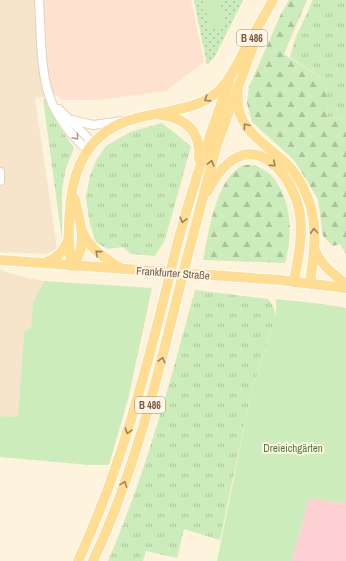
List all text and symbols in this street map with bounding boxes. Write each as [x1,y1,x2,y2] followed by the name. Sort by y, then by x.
[237,30,267,46] road number: B 486
[204,94,211,102] one-way arrow
[244,123,251,130] one-way arrow
[71,133,78,140] one-way arrow
[207,159,215,166] one-way arrow
[268,159,275,166] one-way arrow
[179,216,188,223] one-way arrow
[310,228,319,234] one-way arrow
[96,250,103,257] one-way arrow
[136,263,210,283] street label: Frankfurter Straße
[157,357,166,364] one-way arrow
[135,397,165,413] road number: B 486
[124,428,132,435] one-way arrow
[263,441,323,455] park label: Dreieichgärten
[119,481,127,488] one-way arrow

